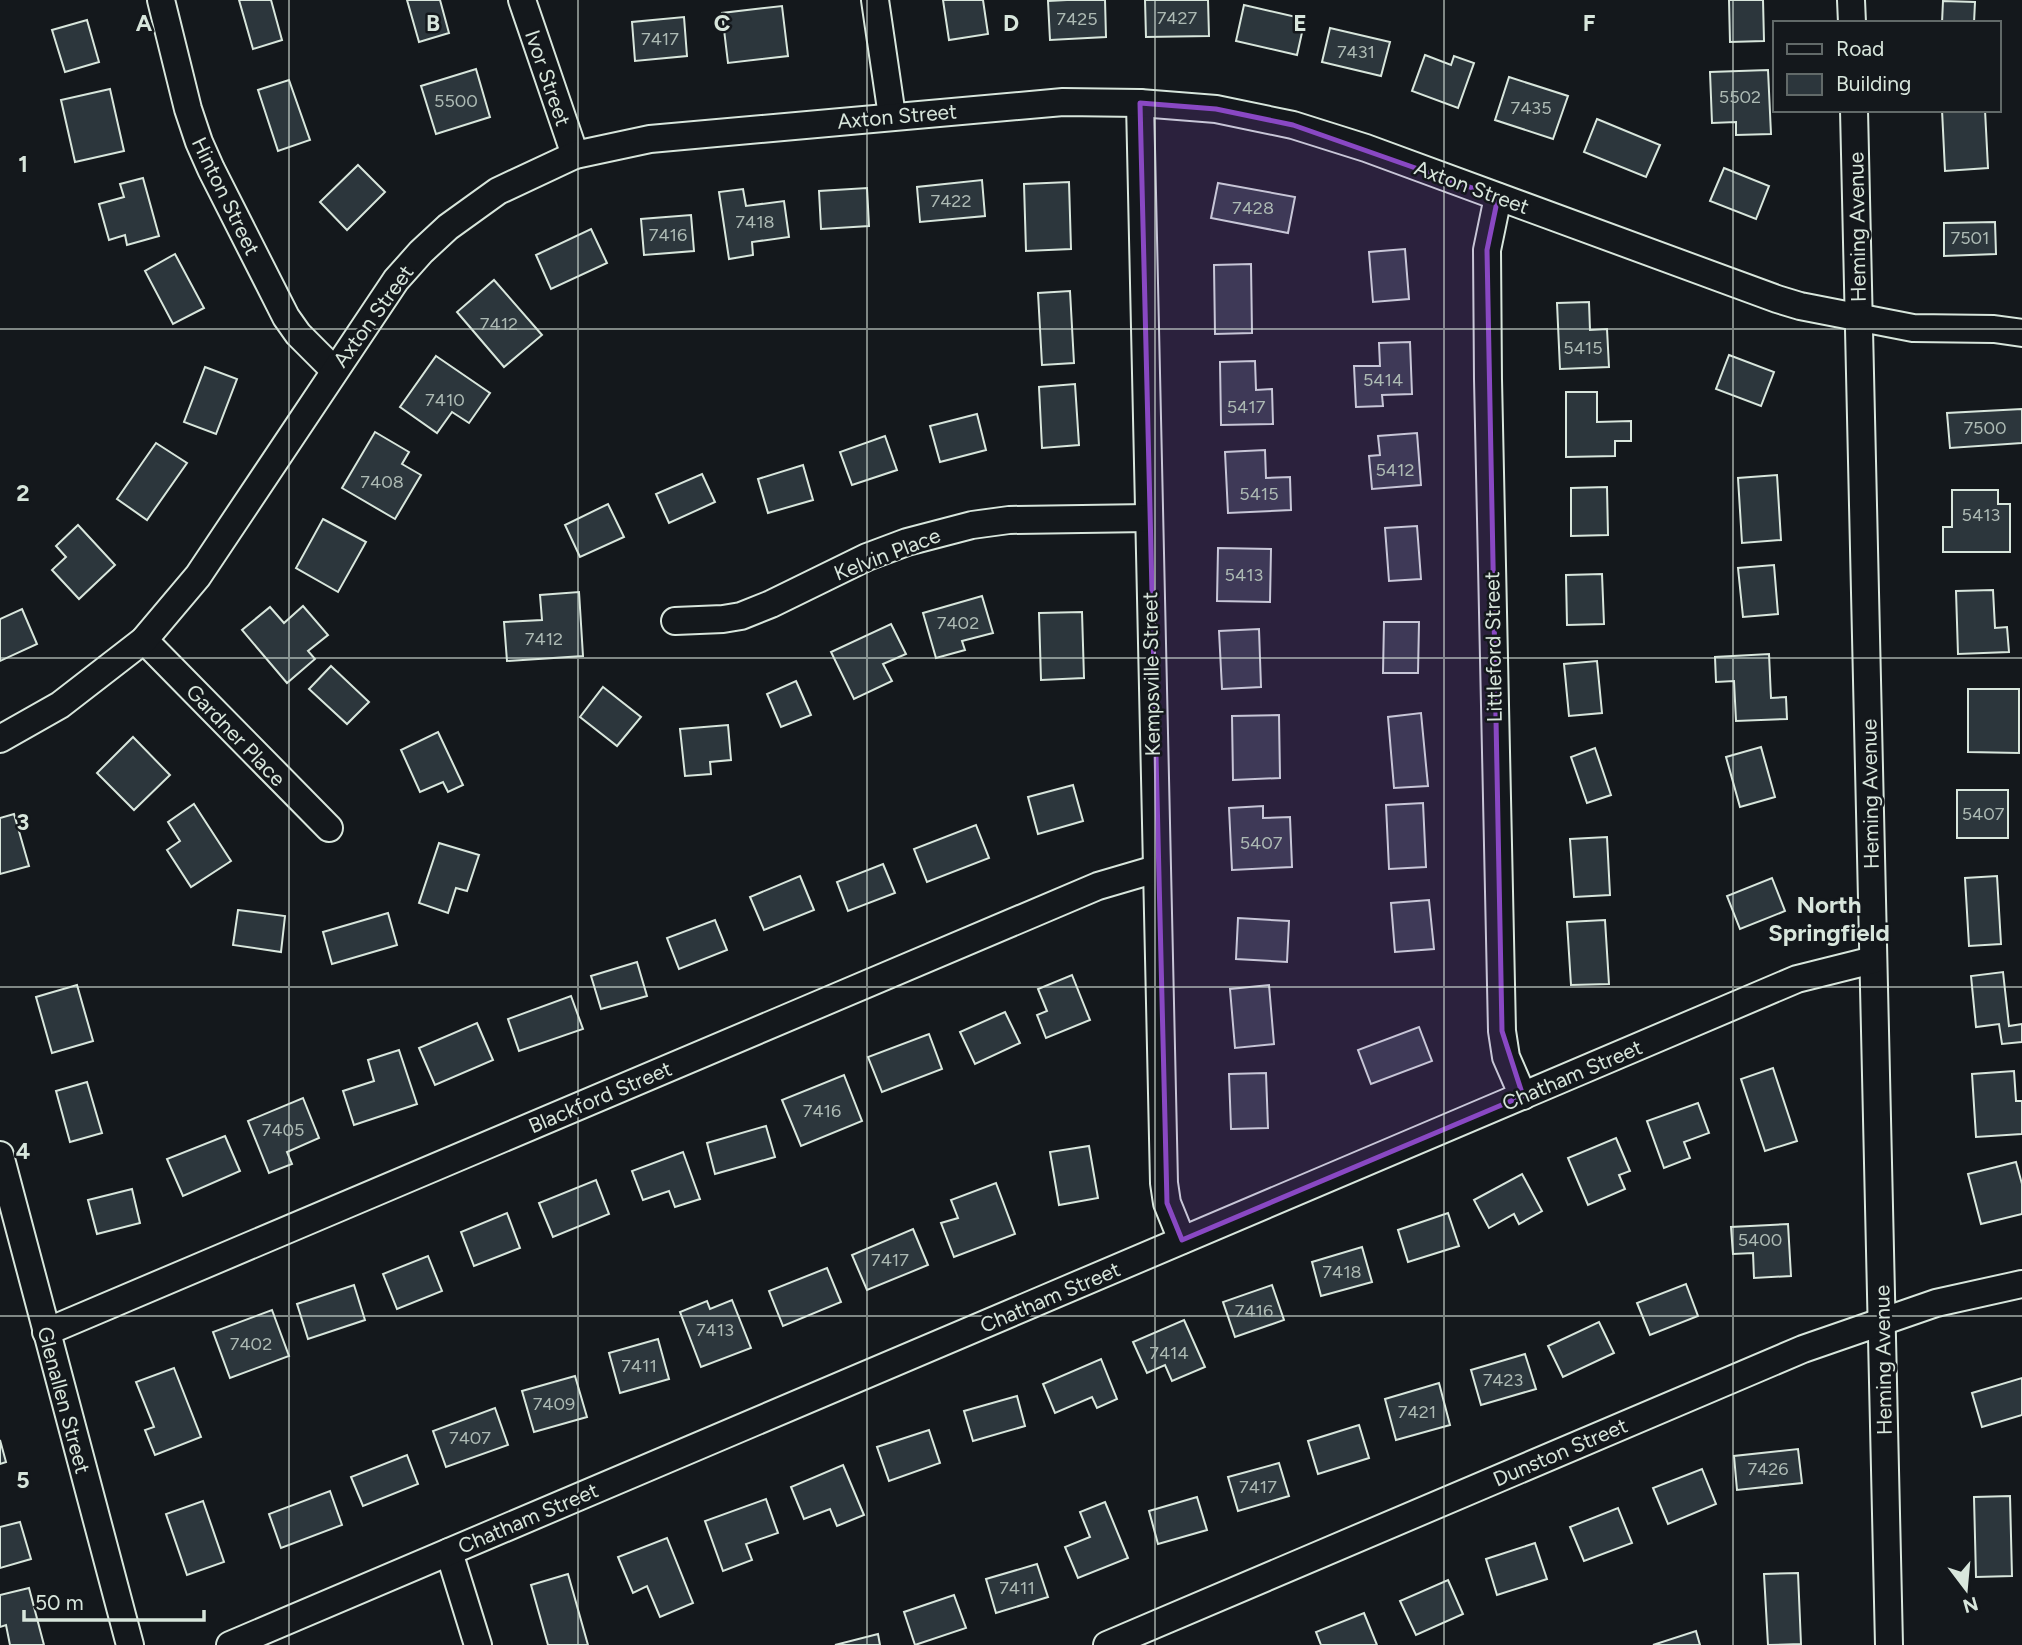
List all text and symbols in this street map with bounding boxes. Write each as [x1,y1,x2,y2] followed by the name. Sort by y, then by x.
[1157,7,1198,29] house number: 7427
[1056,8,1098,30] house number: 7425
[136,9,153,37] text: A
[426,9,440,37] text: B
[714,9,731,37] text: C
[1003,9,1019,37] text: D
[1293,9,1307,37] text: E
[1583,9,1596,37] text: F
[1773,21,2001,112] legend
[520,27,576,129] street label: Ivor Street
[641,28,679,50] house number: 7417
[1836,36,1884,61] text: Road
[1337,41,1375,63] house number: 7431
[1836,71,1911,96] text: Building
[1719,86,1761,108] house number: 5502
[434,90,478,112] house number: 5500
[1511,97,1552,119] house number: 7435
[836,98,958,134] street label: Axton Street
[187,133,265,259] street label: Hinton Street
[18,150,28,178] text: 1
[1843,152,1871,302] street label: Heming Avenue
[1411,155,1533,219] street label: Axton Street
[931,190,971,212] house number: 7422
[1232,197,1274,219] house number: 7428
[735,211,775,233] house number: 7418
[649,224,687,246] house number: 7416
[1951,227,1990,249] house number: 7501
[328,260,418,372] street label: Axton Street
[480,313,518,335] house number: 7412
[1563,337,1603,359] house number: 5415
[1363,369,1403,391] house number: 5414
[425,389,465,411] house number: 7410
[1227,396,1266,418] house number: 5417
[1963,417,2007,439] house number: 7500
[1375,459,1415,481] house number: 5412
[360,471,404,493] house number: 7408
[16,479,30,507] text: 2
[1239,483,1279,505] house number: 5415
[1962,504,2000,526] house number: 5413
[830,522,944,586] street label: Kelvin Place
[1225,564,1263,586] house number: 5413
[1479,571,1507,723] street label: Littleford Street
[1137,591,1165,757] street label: Kempsville Street
[937,612,979,634] house number: 7402
[525,628,563,650] house number: 7412
[181,679,291,791] street label: Gardner Place
[1856,719,1884,869] street label: Heming Avenue
[1962,803,2005,825] house number: 5407
[17,808,29,836] text: 3
[1240,832,1283,854] house number: 5407
[1768,890,1890,947] district label: North Springfield
[1498,1034,1646,1116] street label: Chatham Street
[525,1056,675,1138] street label: Blackford Street
[803,1100,841,1122] house number: 7416
[262,1119,304,1141] house number: 7405
[16,1137,30,1165] text: 4
[1738,1229,1782,1251] house number: 5400
[871,1249,909,1271] house number: 7417
[976,1256,1124,1338] street label: Chatham Street
[1322,1261,1362,1283] house number: 7418
[1869,1285,1897,1435] street label: Heming Avenue
[1235,1300,1273,1322] house number: 7416
[696,1319,734,1341] house number: 7413
[32,1324,96,1476] street label: Glenallen Street
[230,1333,272,1355] house number: 7402
[1149,1342,1189,1364] house number: 7414
[621,1355,657,1377] house number: 7411
[1483,1369,1523,1391] house number: 7423
[533,1393,575,1415] house number: 7409
[1398,1401,1436,1423] house number: 7421
[1489,1412,1631,1492] street label: Dunston Street
[449,1427,491,1449] house number: 7407
[1747,1458,1789,1480] house number: 7426
[16,1466,30,1494] text: 5
[1239,1476,1277,1498] house number: 7417
[454,1477,602,1559] street label: Chatham Street
[1931,1554,2001,1624] north arrow
[999,1577,1035,1599] house number: 7411
[24,1578,205,1622] scale bar
[35,1590,84,1615] text: 50 m
[1960,1592,1981,1618] text: N

